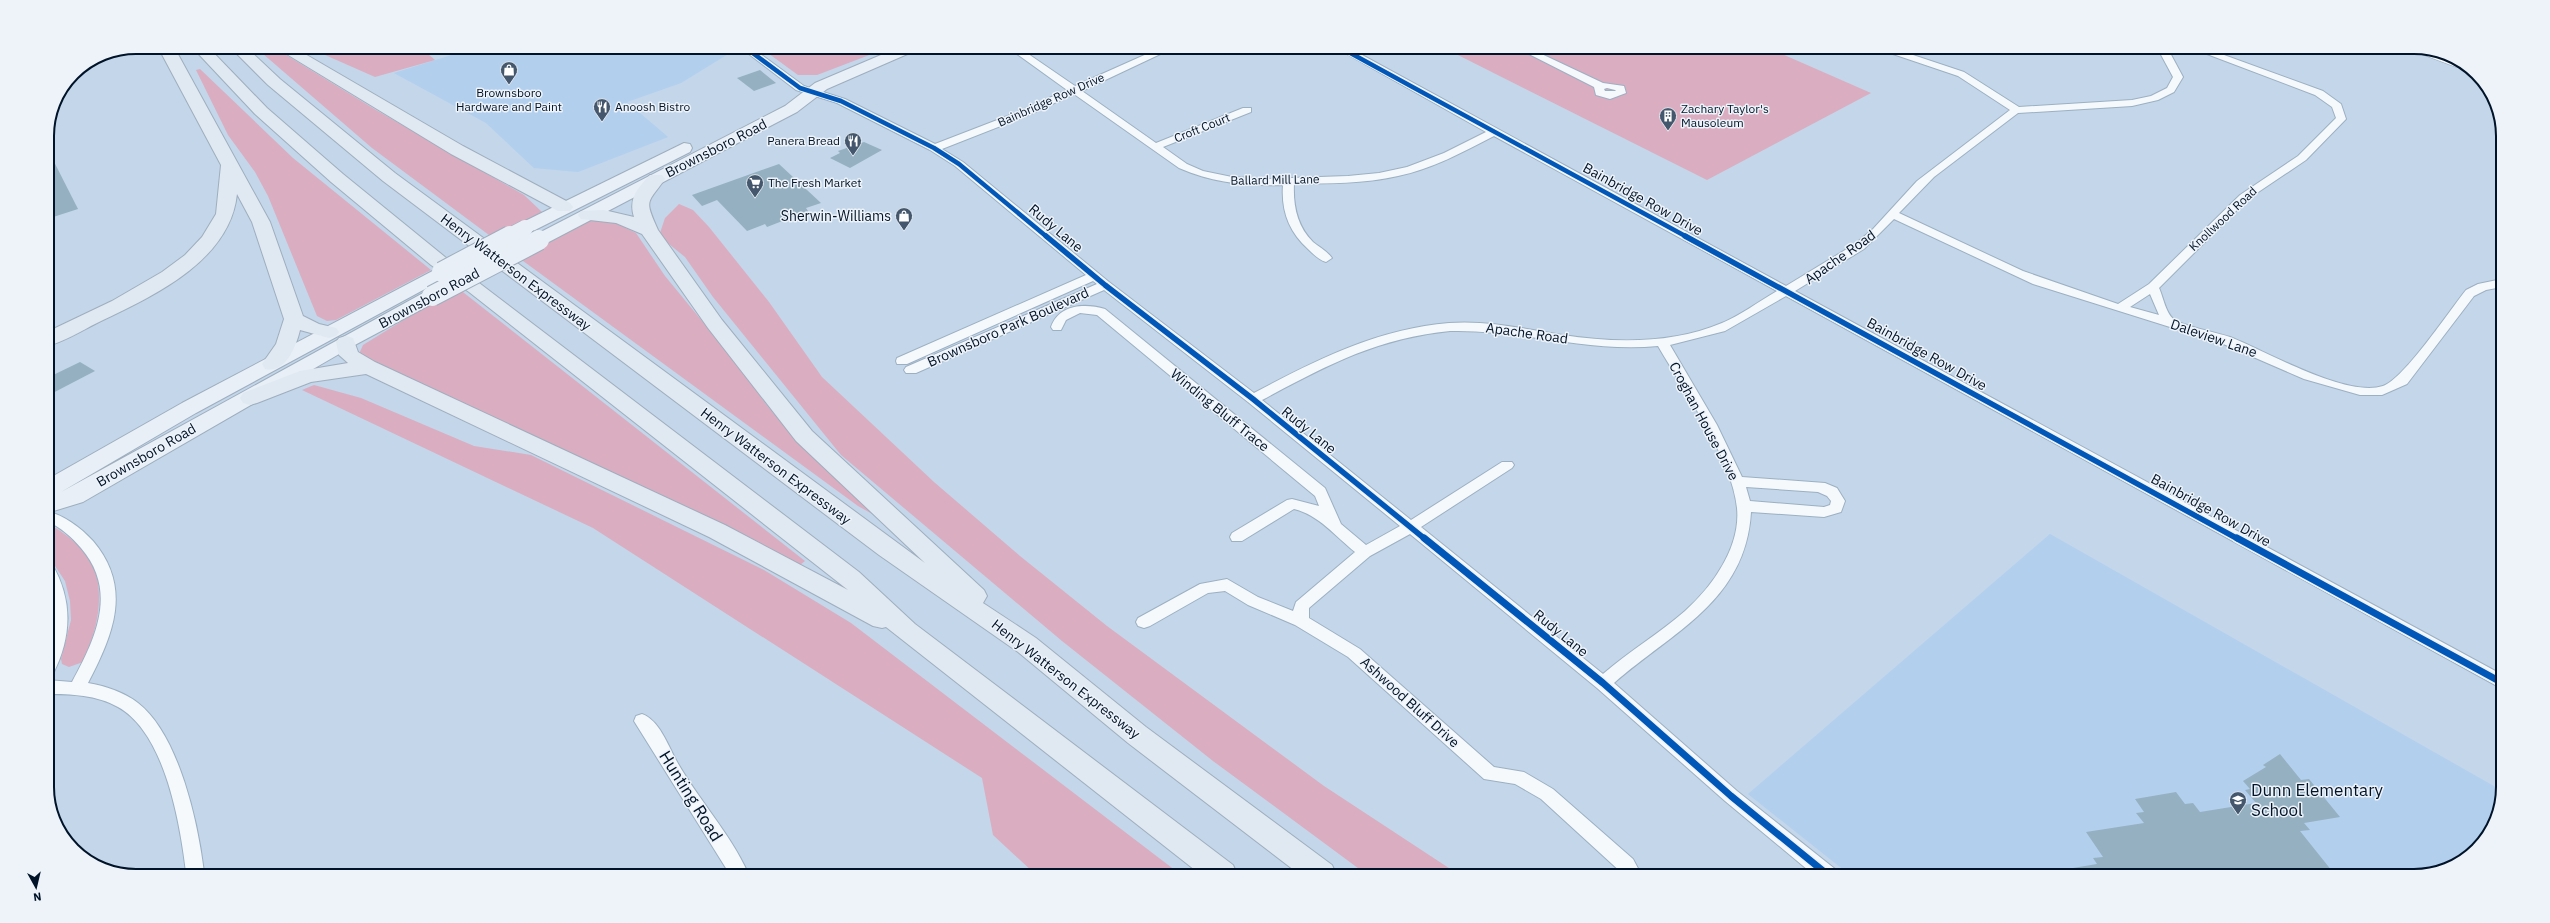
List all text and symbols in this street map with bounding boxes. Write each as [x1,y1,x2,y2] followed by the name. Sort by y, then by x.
[499,60,519,85] shop icon: Brownsboro Hardware and Paint
[995,69,1107,130] street label: Bainbridge Row Drive
[456,85,562,114] place label: Brownsboro Hardware and Paint
[592,97,612,122] restaurant icon: Anoosh Bistro
[615,99,691,114] place label: Anoosh Bistro
[1681,101,1769,130] place label: Zachary Taylor's Mausoleum
[1658,106,1678,131] building icon: Zachary Taylor's Mausoleum
[1172,110,1232,146] street label: Croft Court
[662,115,770,181] street label: Brownsboro Road
[843,131,863,156] restaurant icon: Panera Bread
[767,133,840,148] place label: Panera Bread
[1580,159,1706,240] street label: Bainbridge Row Drive
[1230,171,1320,188] street label: Ballard Mill Lane
[745,173,765,198] supermarket icon: The Fresh Market
[768,175,861,190] place label: The Fresh Market
[2186,183,2260,254] street label: Knollwood Road
[1025,200,1087,256] street label: Rudy Lane
[894,206,914,231] shop icon: Sherwin-Williams
[781,207,891,225] place label: Sherwin-Williams
[437,209,595,335] street label: Henry Watterson Expressway
[1801,226,1879,288] street label: Apache Road
[375,264,483,332] street label: Brownsboro Road
[924,283,1092,371] street label: Brownsboro Park Boulevard
[1864,314,1990,395] street label: Bainbridge Row Drive
[2168,315,2260,361] street label: Daleview Lane
[1485,318,1569,348] street label: Apache Road
[1665,359,1743,484] street label: Croghan House Drive
[1167,365,1273,456] street label: Winding Bluff Trace
[1278,402,1340,458] street label: Rudy Lane
[697,403,855,529] street label: Henry Watterson Expressway
[93,419,199,491] street label: Brownsboro Road
[2148,470,2274,551] street label: Bainbridge Row Drive
[1530,605,1592,661] street label: Rudy Lane
[988,615,1144,743] street label: Henry Watterson Expressway
[1357,653,1464,751] street label: Ashwood Bluff Drive
[654,746,728,846] street label: Hunting Road
[2251,779,2384,821] place label: Dunn Elementary School
[2228,790,2248,815] school or university icon: Dunn Elementary School
[16,867,56,907] north arrow
[32,889,42,904] text: N

